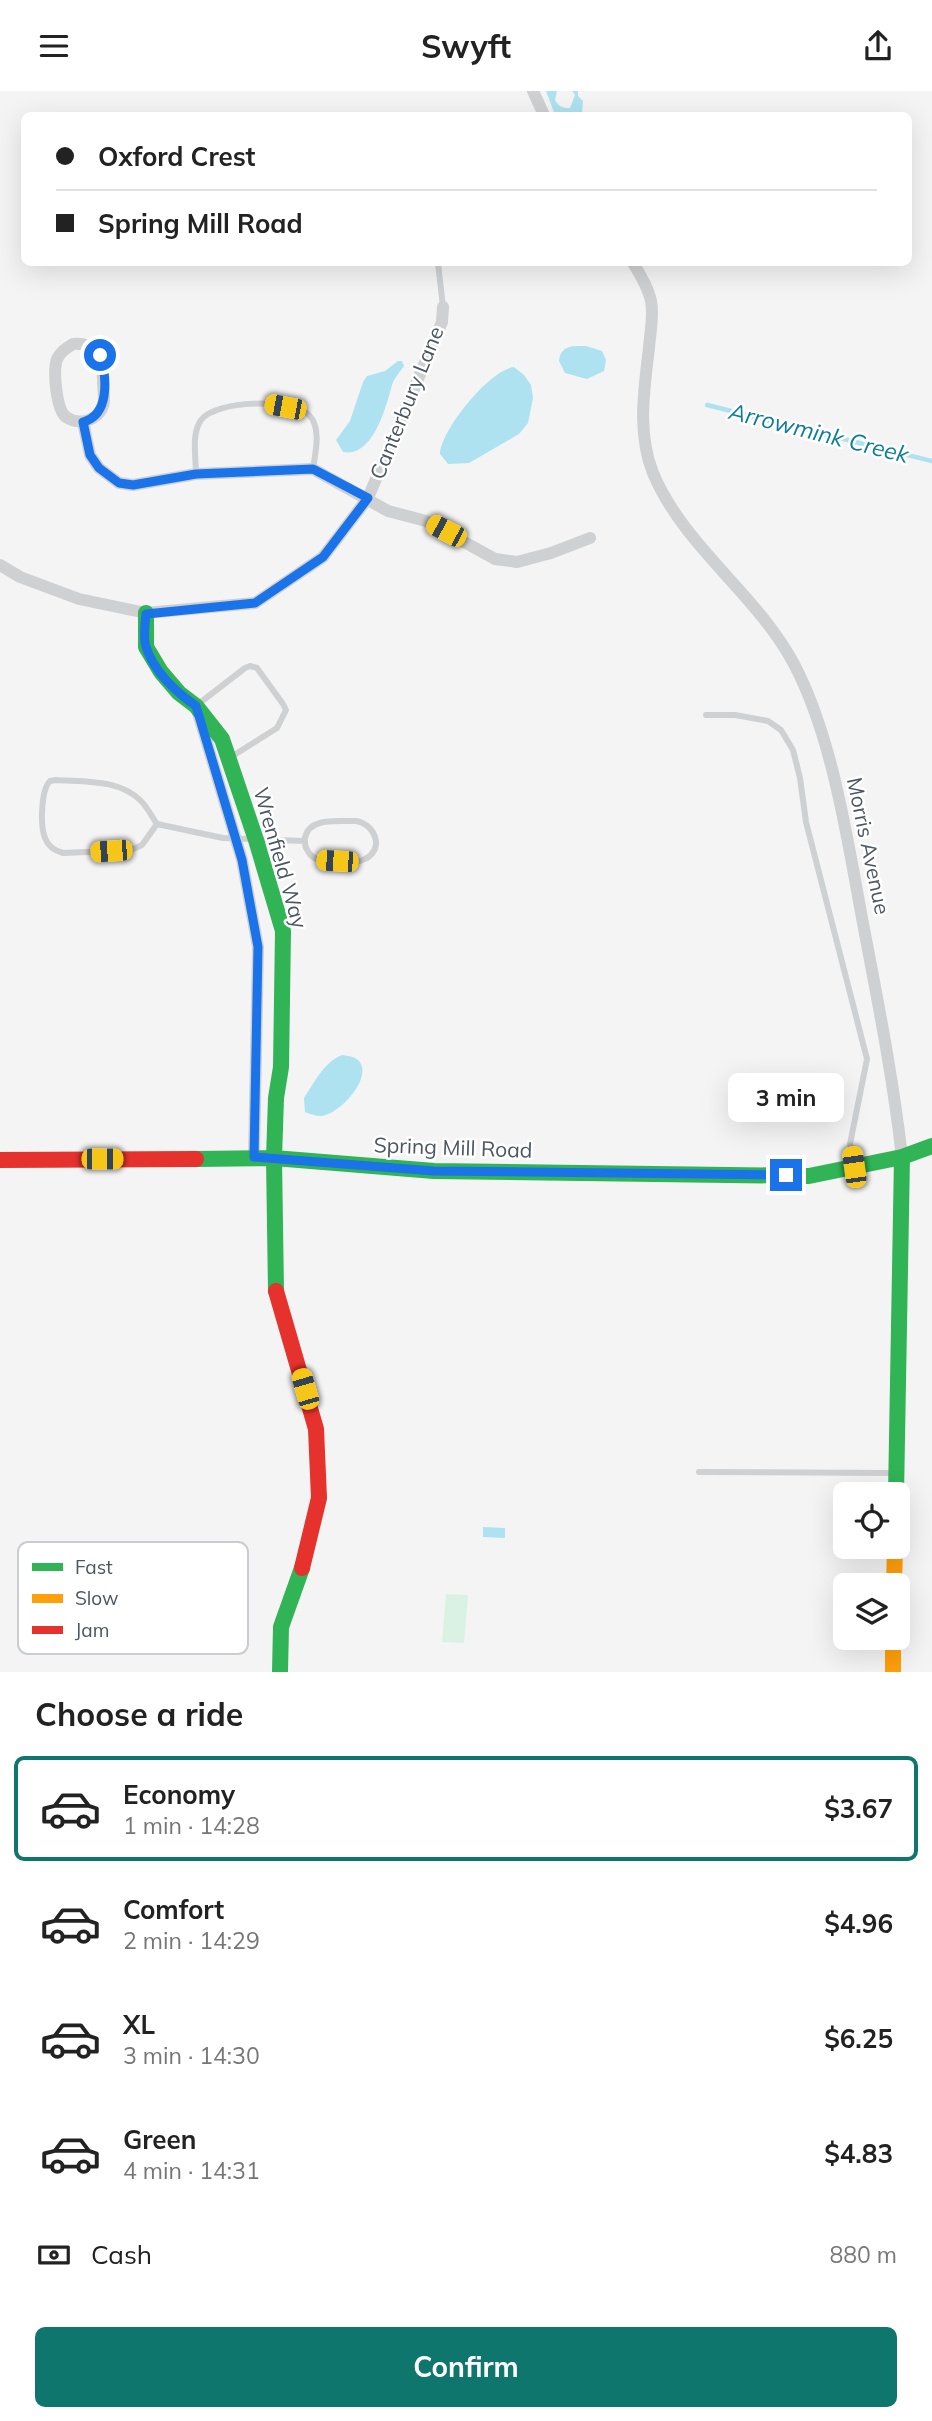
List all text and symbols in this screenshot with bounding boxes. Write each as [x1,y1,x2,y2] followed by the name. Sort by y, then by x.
[421,26,511,66] text: Swyft
[35,27,73,65] icon: menu
[859,27,897,65] icon: share
[98,140,255,173] text: Oxford Crest
[98,207,303,240] text: Spring Mill Road
[364,322,449,483] street label: Canterbury Lane
[84,339,116,371] route start
[263,393,308,421] car
[725,396,913,469] water label: Arrowmink Creek
[423,512,470,550] car
[842,775,896,917] street label: Morris Avenue
[248,784,314,931] street label: Wrenfield Way
[90,839,133,863] car
[316,849,359,873] car
[728,1073,844,1123] callout: 3 min
[756,1083,816,1112] text: 3 min
[373,1131,533,1163] street label: Spring Mill Road
[841,1145,868,1189] car
[82,1149,124,1170] car
[770,1159,802,1191] route end
[290,1366,321,1412] car
[833,1482,910,1650] map controls
[833,1482,910,1559] button: locate
[18,1542,248,1654] legend
[75,1555,113,1579] text: Fast
[833,1573,910,1650] button: layers
[75,1586,119,1610] text: Slow
[75,1618,109,1642] text: Jam
[35,1694,243,1734] text: Choose a ride
[39,1777,102,1840] icon: car
[123,1778,235,1811] text: Economy
[824,1792,893,1825] text: $3.67
[123,1811,260,1840] text: 1 min · 14:28
[39,1892,102,1955] icon: car
[123,1893,224,1926] text: Comfort
[824,1907,893,1940] text: $4.96
[123,1926,260,1955] text: 2 min · 14:29
[39,2007,102,2070] icon: car
[123,2008,155,2041] text: XL
[824,2022,893,2055] text: $6.25
[123,2041,260,2070] text: 3 min · 14:30
[39,2122,102,2185] icon: car
[123,2123,196,2156] text: Green
[824,2137,893,2170] text: $4.83
[123,2156,260,2185] text: 4 min · 14:31
[35,2236,73,2274] icon: cash
[91,2238,152,2271] text: Cash
[829,2240,897,2269] text: 880 m
[35,2327,897,2407] button: Confirm

